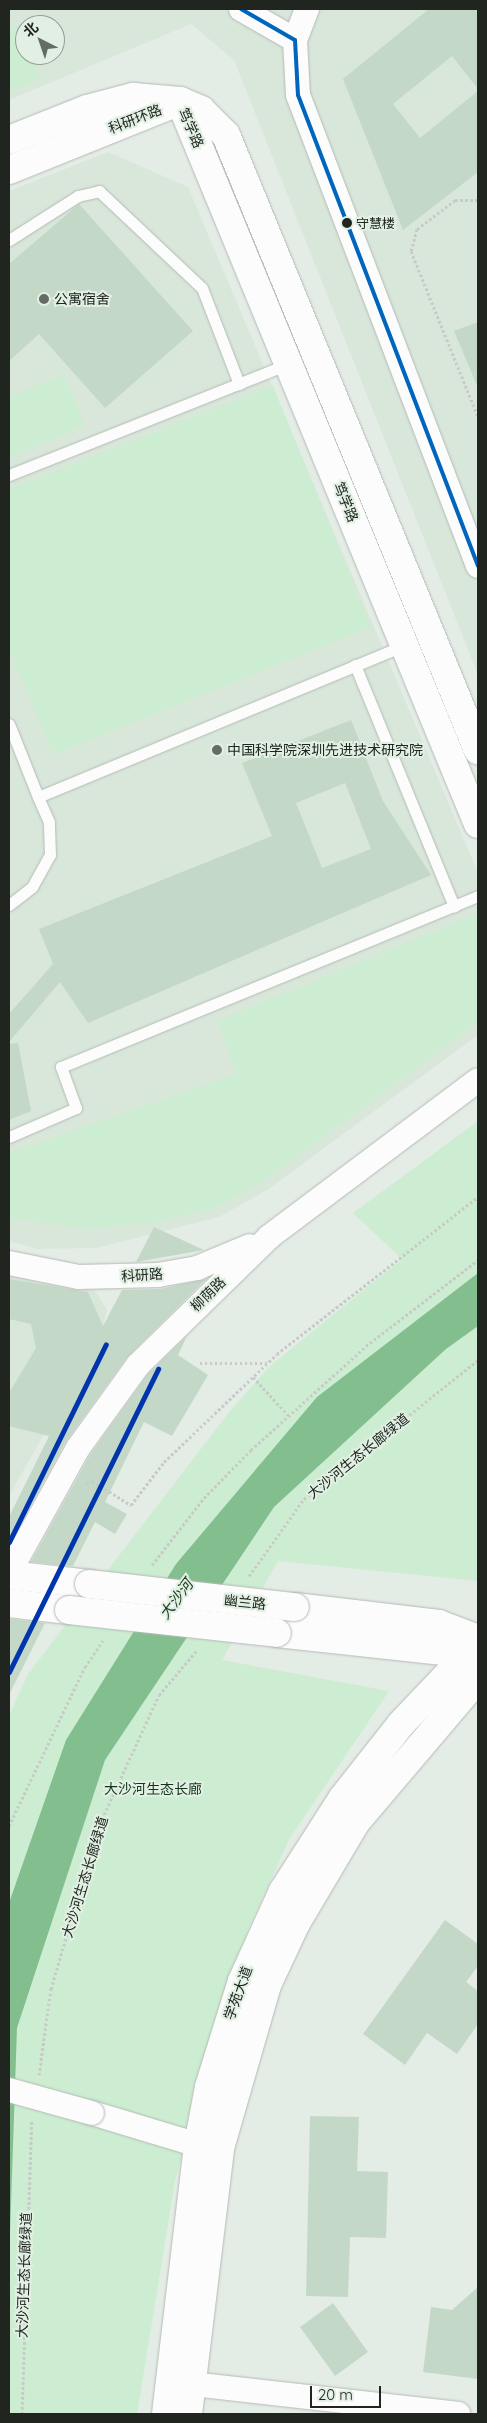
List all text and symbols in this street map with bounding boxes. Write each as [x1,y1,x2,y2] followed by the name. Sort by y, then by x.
[15,15,65,65] north arrow
[20,18,42,41] text: 北
[106,101,164,137] street label: 科研环路
[175,105,207,151] street label: 笃学路
[356,215,395,231] place label: 守慧楼
[342,218,352,228] marker: 守慧楼
[54,291,110,307] place label: 公寓宿舍
[38,293,50,305] marker: 公寓宿舍
[330,479,362,525] street label: 笃学路
[227,742,423,758] place label: 中国科学院深圳先进技术研究院
[211,744,223,756] marker: 中国科学院深圳先进技术研究院
[120,1265,164,1285] street label: 科研路
[187,1273,229,1315] street label: 柳荫路
[304,1410,412,1502] street label: 大沙河生态长廊绿道
[155,1576,197,1622] water label: 大沙河
[223,1591,267,1613] street label: 幽兰路
[104,1781,202,1797] park label: 大沙河生态长廊
[59,1814,111,1940] street label: 大沙河生态长廊绿道
[221,1964,255,2022] street label: 学苑大道
[13,2212,35,2338] street label: 大沙河生态长廊绿道
[312,2376,383,2408] scale bar
[318,2385,353,2404] text: 20 m

